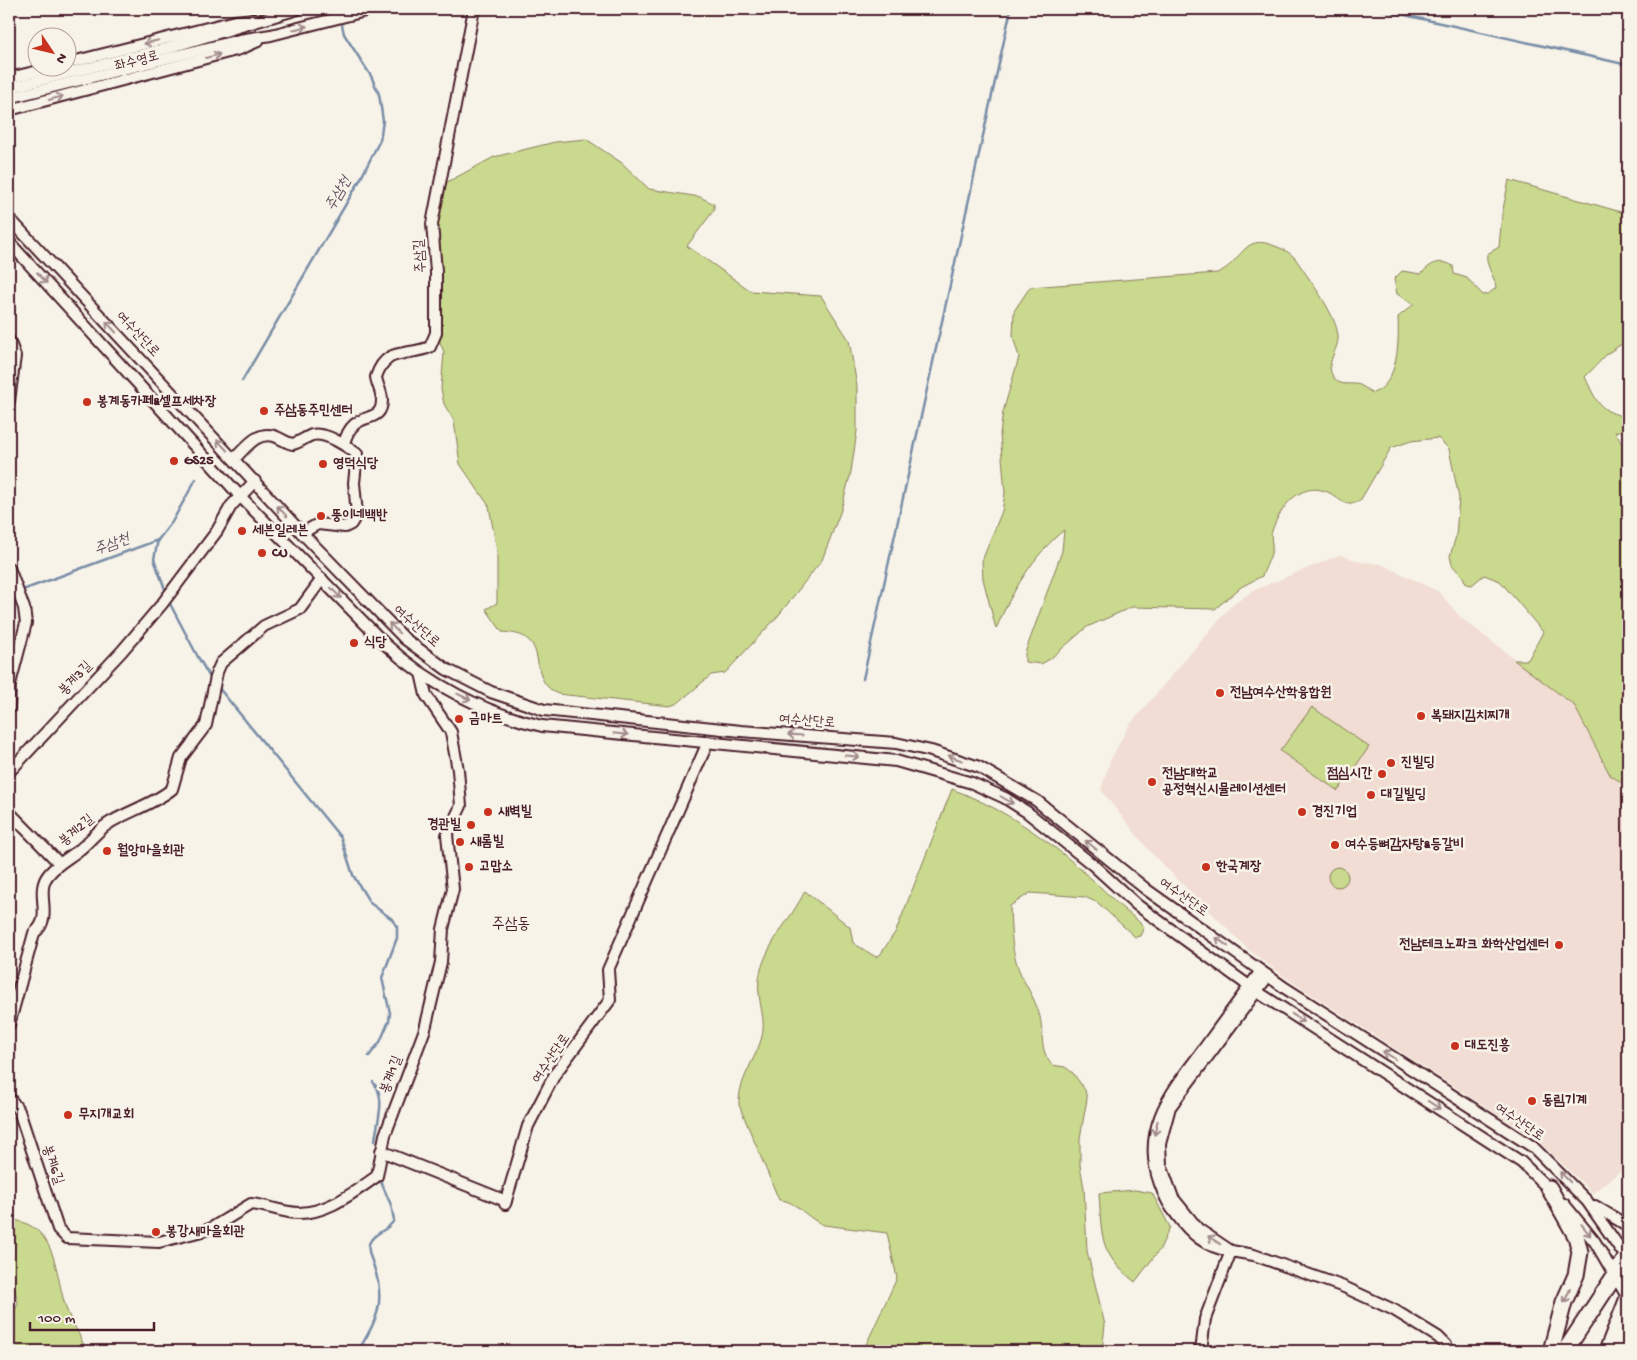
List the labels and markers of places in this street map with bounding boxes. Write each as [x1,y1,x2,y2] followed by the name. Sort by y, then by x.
[97,394,217,411] place label: 봉계동카페&셀프세차장
[81,396,93,408] marker: 봉계동카페&셀프세차장
[274,403,353,420] place label: 주삼동주민센터
[258,405,270,417] marker: 주삼동주민센터
[184,453,214,470] place label: GS25
[168,455,180,467] marker: GS25
[333,456,379,473] place label: 영덕식당
[317,458,329,470] marker: 영덕식당
[331,508,388,525] place label: 뚱이네백반
[315,510,327,522] marker: 뚱이네백반
[252,523,309,540] place label: 세븐일레븐
[236,525,248,537] marker: 세븐일레븐
[271,545,288,562] place label: CU
[256,547,268,559] marker: CU
[364,635,387,652] place label: 식당
[348,637,360,649] marker: 식당
[1230,685,1331,702] place label: 전남여수산학융합원
[1214,687,1226,699] marker: 전남여수산학융합원
[1431,708,1510,725] place label: 복돼지김치찌개
[1415,710,1427,722] marker: 복돼지김치찌개
[469,711,503,728] place label: 금마트
[453,713,465,725] marker: 금마트
[1401,755,1435,772] place label: 진빌딩
[1385,757,1397,769] marker: 진빌딩
[1162,766,1286,799] place label: 전남대학교 공정혁신시뮬레이션센터
[1327,766,1373,783] place label: 점심시간
[1376,768,1388,780] marker: 점심시간
[1146,776,1158,788] marker: 전남대학교 공정혁신시뮬레이션센터
[1380,787,1426,804] place label: 대길빌딩
[1365,789,1377,801] marker: 대길빌딩
[498,804,533,821] place label: 새벽빌
[1312,804,1357,821] place label: 경진기업
[482,806,494,818] marker: 새벽빌
[1296,806,1308,818] marker: 경진기업
[427,817,462,834] place label: 경관빌
[465,819,477,831] marker: 경관빌
[470,833,505,851] place label: 새롬빌
[454,836,466,848] marker: 새롬빌
[1345,837,1464,854] place label: 여수등뼈감자탕&등갈비
[1329,839,1341,851] marker: 여수등뼈감자탕&등갈비
[117,842,185,860] place label: 월앙마을회관
[101,845,113,857] marker: 월앙마을회관
[479,859,513,876] place label: 고맙소
[1215,859,1262,876] place label: 한국계장
[463,861,475,873] marker: 고맙소
[1200,861,1212,873] marker: 한국계장
[1399,937,1549,954] place label: 전남테크노파크 화학산업센터
[1553,939,1565,951] marker: 전남테크노파크 화학산업센터
[1464,1037,1510,1055] place label: 대도진흥
[1449,1040,1461,1052] marker: 대도진흥
[1542,1093,1587,1110] place label: 동림기계
[1526,1095,1538,1107] marker: 동림기계
[78,1107,134,1124] place label: 무지개교회
[62,1109,74,1121] marker: 무지개교회
[166,1224,246,1241] place label: 봉강새마을회관
[150,1226,162,1238] marker: 봉강새마을회관

